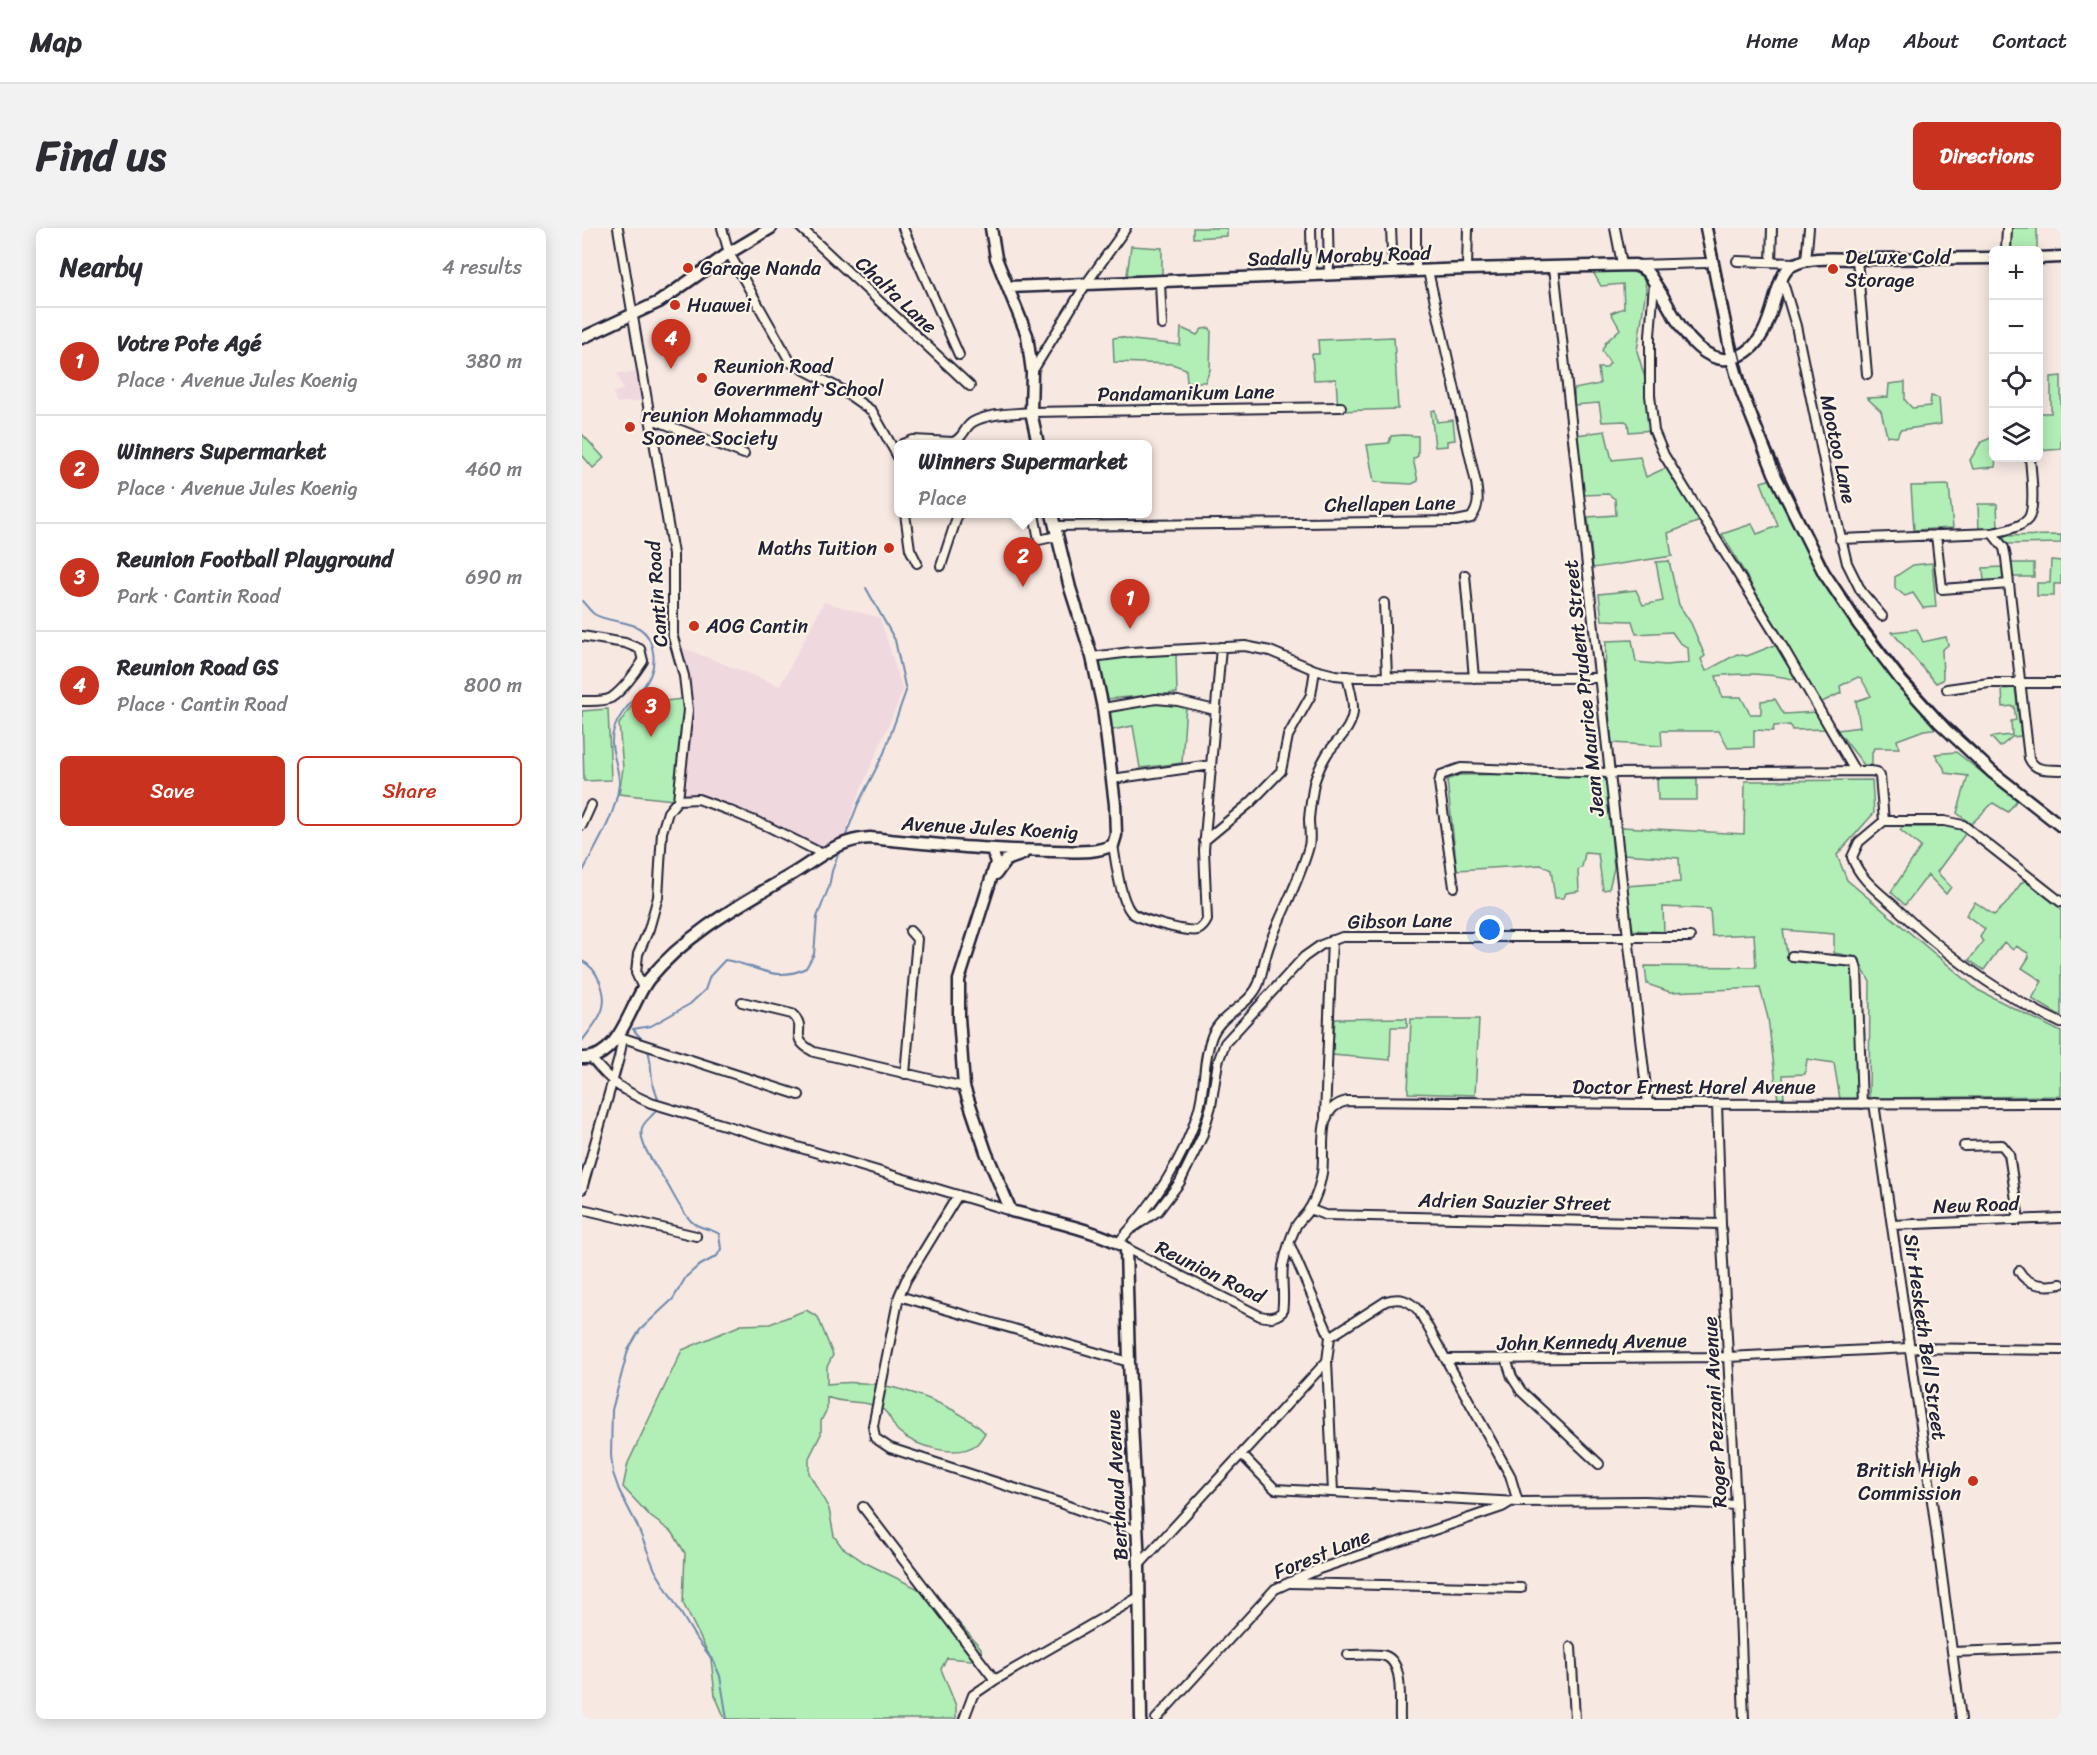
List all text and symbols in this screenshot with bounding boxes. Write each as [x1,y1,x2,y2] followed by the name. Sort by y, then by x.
[30,17,82,66] text: Map
[1746,22,1798,60] text: Home
[1831,22,1870,60] text: Map
[1903,22,1960,60] text: About
[1993,22,2067,60] text: Contact
[36,119,166,193] text: Find us
[1913,122,2061,190] button: Directions
[1247,235,1433,277] street label: Sadally Moraby Road
[1845,240,1952,298] place label: DeLuxe Cold Storage
[60,244,142,290] text: Nearby
[1989,246,2043,462] map controls
[1989,246,2043,300] button: +
[847,247,945,343] street label: Chalta Lane
[442,250,522,285] text: 4 results
[700,251,822,286] place label: Garage Nanda
[681,261,695,275] marker: Garage Nanda
[1826,262,1840,276] marker: DeLuxe Cold Storage
[687,288,752,323] place label: Huawei
[668,298,682,312] marker: Huawei
[1989,300,2043,354] button: −
[652,320,691,369] pin: 4
[117,324,262,363] text: Votre Pote Agé
[75,344,84,379] text: 1
[466,344,522,379] text: 380 m
[714,349,884,407] place label: Reunion Road Government School
[1989,354,2043,408] button: locate
[117,363,358,398] text: Place · Avenue Jules Koenig
[695,371,709,385] marker: Reunion Road Government School
[1097,374,1275,412] street label: Pandamanikum Lane
[1809,391,1867,507] street label: Mootoo Lane
[642,398,823,456] place label: reunion Mohammady Soonee Society
[1989,408,2043,462] button: layers
[623,420,637,434] marker: reunion Mohammady Soonee Society
[117,432,326,471] text: Winners Supermarket
[894,440,1152,518] popup
[918,442,1128,481] text: Winners Supermarket
[74,452,85,487] text: 2
[465,452,522,487] text: 460 m
[117,471,358,506] text: Place · Avenue Jules Koenig
[918,481,966,516] text: Place
[1324,485,1456,523] street label: Chellapen Lane
[758,531,877,566] place label: Maths Tuition
[636,538,678,648] street label: Cantin Road
[1004,538,1042,587] pin: 2
[117,540,393,579] text: Reunion Football Playground
[882,541,896,555] marker: Maths Tuition
[1553,558,1615,819] street label: Jean Maurice Prudent Street
[74,560,85,595] text: 3
[465,560,522,595] text: 690 m
[117,579,280,614] text: Park · Cantin Road
[1110,580,1150,629] pin: 1
[705,609,808,644] place label: AOG Cantin
[687,619,701,633] marker: AOG Cantin
[117,648,278,687] text: Reunion Road GS
[73,668,86,703] text: 4
[464,668,522,703] text: 800 m
[117,687,287,722] text: Place · Cantin Road
[632,688,670,737] pin: 3
[60,756,285,826] button: Save
[297,756,522,826] button: Share
[900,806,1079,850] street label: Avenue Jules Koenig
[1347,903,1453,939] street label: Gibson Lane
[1475,915,1504,944] your location
[1572,1070,1816,1105] street label: Doctor Ernest Harel Avenue
[1417,1183,1612,1221] street label: Adrien Sauzier Street
[1932,1186,2021,1224] street label: New Road
[1149,1230,1272,1314] street label: Reunion Road
[1893,1232,1957,1443] street label: Sir Hesketh Bell Street
[1693,1315,1737,1509] street label: Roger Pezzani Avenue
[1496,1323,1687,1361] street label: John Kennedy Avenue
[1096,1408,1138,1561] street label: Berthaud Avenue
[1856,1453,1961,1511] place label: British High Commission
[1966,1474,1980,1488] marker: British High Commission
[1268,1519,1376,1589] street label: Forest Lane

